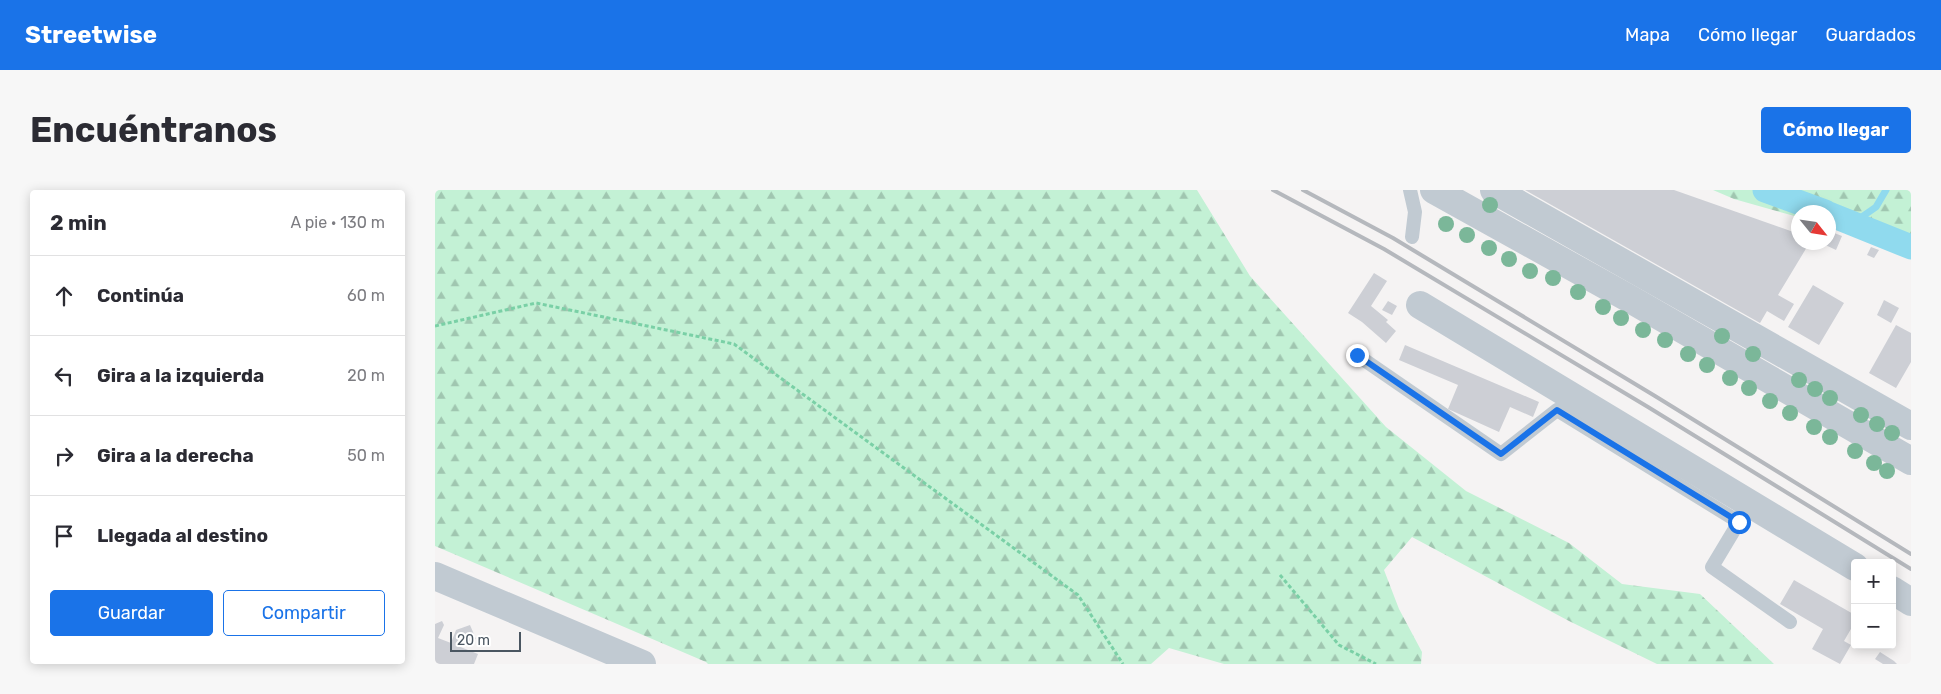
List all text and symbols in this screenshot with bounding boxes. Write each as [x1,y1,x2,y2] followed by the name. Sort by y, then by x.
[25,21,157,49] text: Streetwise
[1625,24,1670,46] text: Mapa
[1698,24,1797,46] text: Cómo llegar
[1825,24,1916,46] text: Guardados
[1761,107,1911,153] button: Cómo llegar
[30,109,277,151] text: Encuéntranos
[1791,205,1836,250] north arrow
[50,210,107,235] text: 2 min
[291,213,385,232] text: A pie · 130 m
[50,282,78,310] icon: ahead
[97,284,184,307] text: Continúa
[347,286,385,305] text: 60 m
[1346,344,1369,367] route end
[50,362,78,390] icon: left
[97,364,264,387] text: Gira a la izquierda
[347,366,385,385] text: 20 m
[50,442,78,470] icon: right
[97,444,254,467] text: Gira a la derecha
[347,446,385,465] text: 50 m
[1728,511,1751,534] route start
[50,522,78,550] icon: arrive
[97,524,268,547] text: Llegada al destino
[1851,559,1896,649] map controls
[1851,559,1896,604] button: +
[50,590,213,636] button: Guardar
[223,590,385,636] button: Compartir
[1851,604,1896,649] button: −
[450,629,521,652] scale bar
[457,632,490,649] text: 20 m

